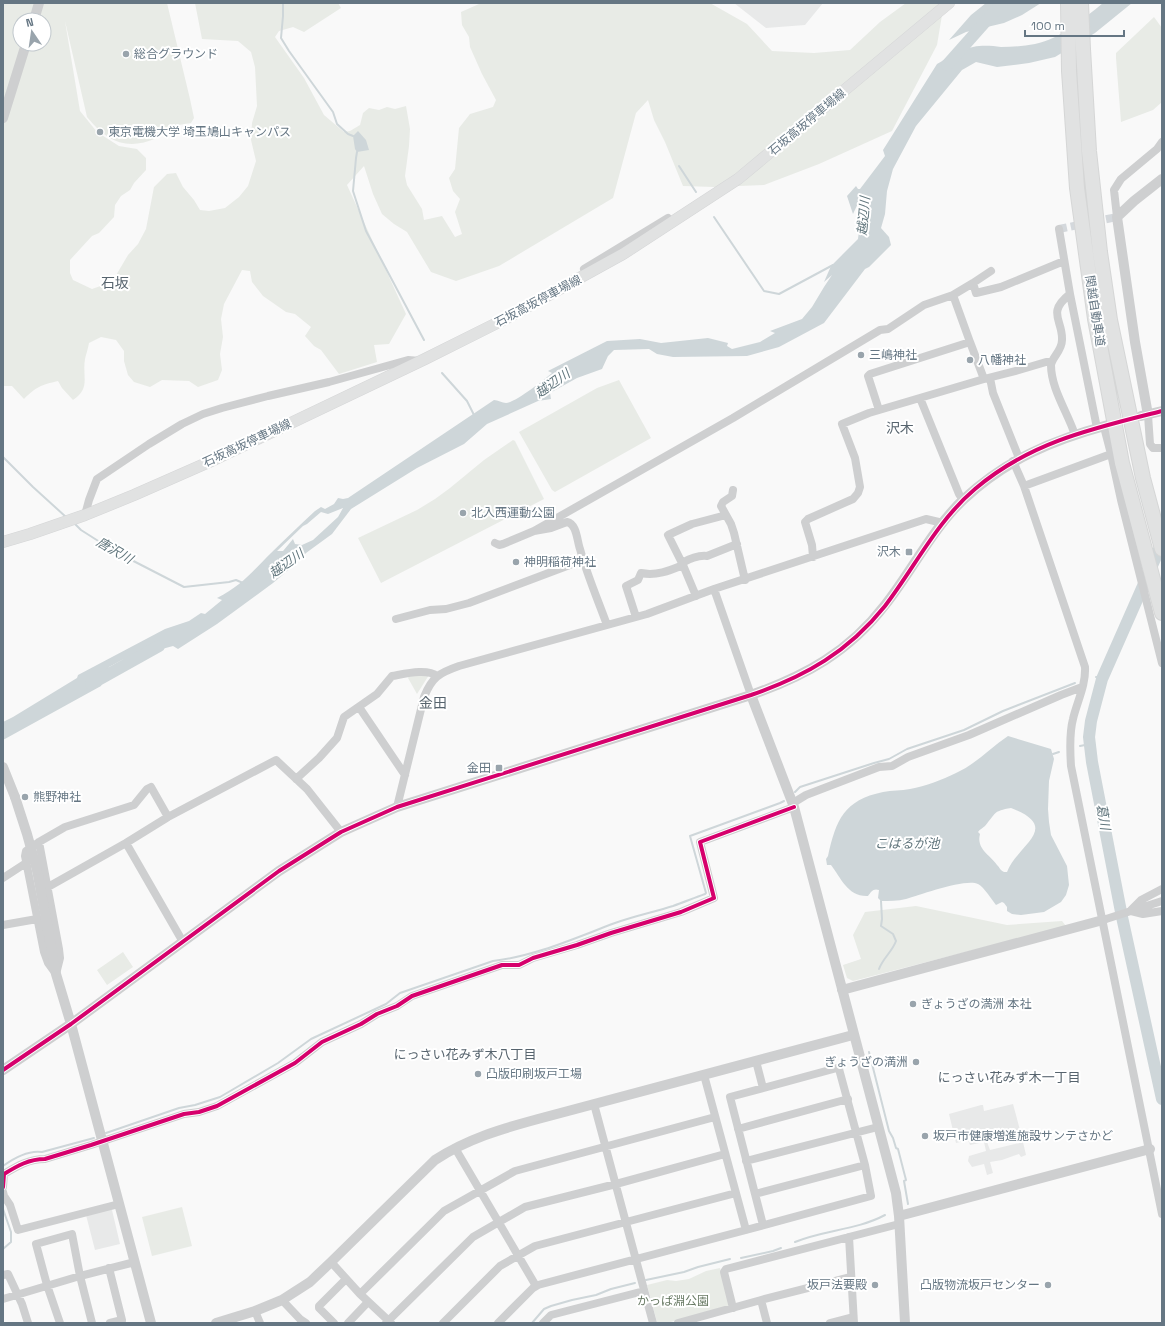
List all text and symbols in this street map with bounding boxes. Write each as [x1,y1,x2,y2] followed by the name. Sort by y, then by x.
[12,12,52,52] north arrow
[1025,12,1124,38] scale bar
[25,15,35,30] text: N
[1031,18,1065,34] text: 100 m
[134,46,218,62] place label: 総合グラウンド
[121,49,131,59] marker: 総合グラウンド
[765,85,849,159] street label: 石坂高坂停車場線
[108,124,291,140] place label: 東京電機大学 埼玉鳩山キャンパス
[95,127,105,137] marker: 東京電機大学 埼玉鳩山キャンパス
[853,194,874,236] water label: 越辺川
[492,271,584,331] street label: 石坂高坂停車場線
[101,274,129,292] district label: 石坂
[1081,274,1109,348] street label: 関越自動車道
[869,347,917,363] place label: 三嶋神社
[856,350,866,360] marker: 三嶋神社
[978,352,1026,368] place label: 八幡神社
[965,355,975,365] marker: 八幡神社
[531,364,575,402] water label: 越辺川
[200,415,294,471] street label: 石坂高坂停車場線
[886,419,914,437] district label: 沢木
[471,505,555,521] place label: 北入西運動公園
[458,508,468,518] marker: 北入西運動公園
[94,533,138,569] water label: 唐沢川
[265,544,309,582] water label: 越辺川
[877,544,901,560] place label: 沢木
[904,547,914,557] marker: 沢木
[524,554,596,570] place label: 神明稲荷神社
[511,557,521,567] marker: 神明稲荷神社
[419,694,447,712] district label: 金田
[467,760,491,776] place label: 金田
[494,763,504,773] marker: 金田
[33,789,81,805] place label: 熊野神社
[20,792,30,802] marker: 熊野神社
[1093,803,1114,833] water label: 葛川
[874,835,941,852] water label: こはるが池
[921,996,1032,1012] place label: ぎょうざの満洲 本社
[908,999,918,1009] marker: ぎょうざの満洲 本社
[393,1046,537,1063] district label: にっさい花みず木八丁目
[825,1054,908,1070] place label: ぎょうざの満洲
[911,1057,921,1067] marker: ぎょうざの満洲
[486,1066,582,1082] place label: 凸版印刷坂戸工場
[473,1069,483,1079] marker: 凸版印刷坂戸工場
[937,1069,1081,1086] district label: にっさい花みず木一丁目
[933,1128,1113,1144] place label: 坂戸市健康増進施設サンテさかど
[920,1131,930,1141] marker: 坂戸市健康増進施設サンテさかど
[807,1277,867,1293] place label: 坂戸法要殿
[920,1277,1040,1293] place label: 凸版物流坂戸センター
[870,1280,880,1290] marker: 坂戸法要殿
[1043,1280,1053,1290] marker: 凸版物流坂戸センター
[637,1293,709,1309] park label: かっぱ淵公園

